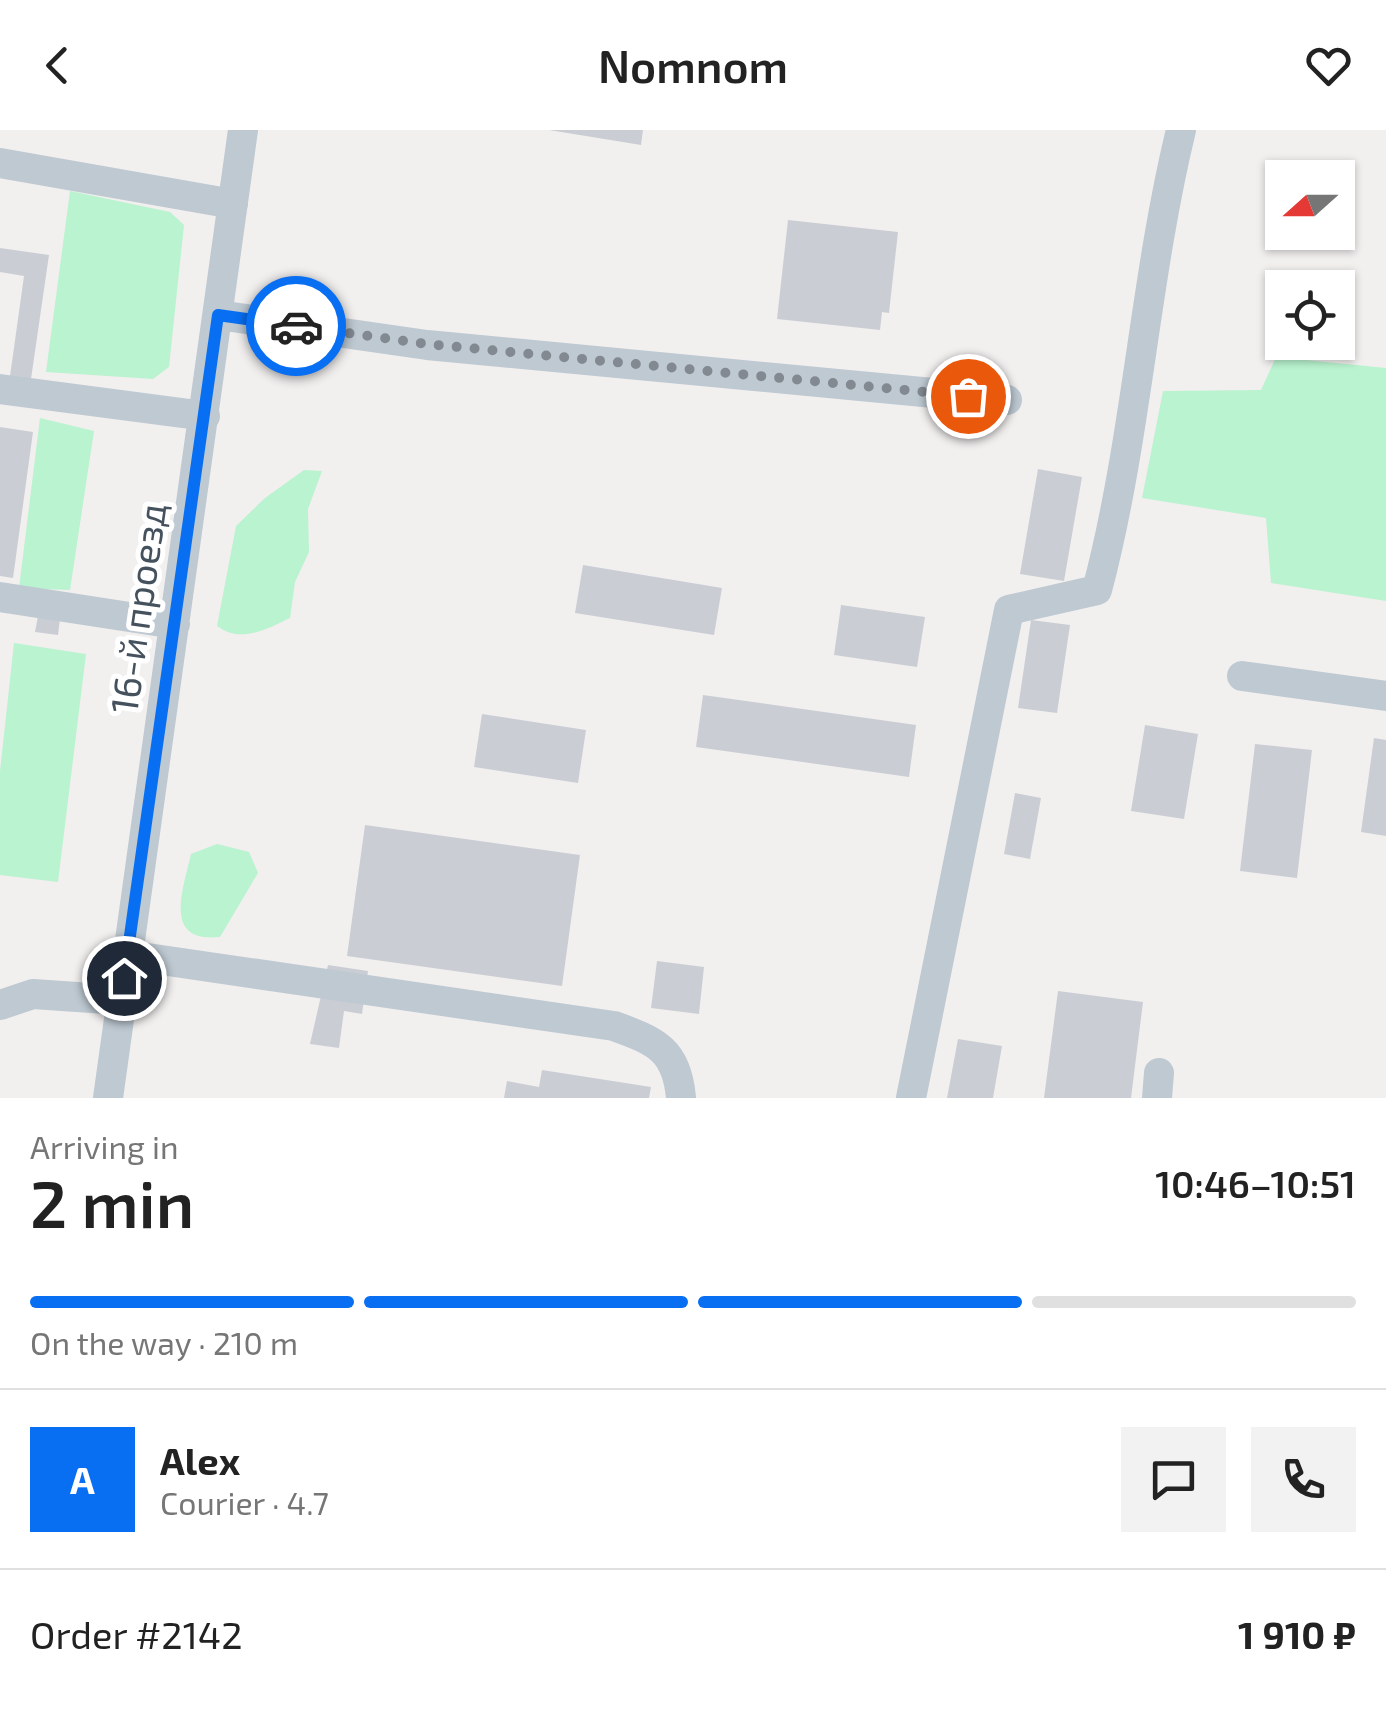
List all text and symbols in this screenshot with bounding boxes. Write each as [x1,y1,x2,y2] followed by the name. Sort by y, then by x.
[30,38,85,93] icon: back
[598,38,788,92] text: Nomnom
[1301,38,1356,93] icon: heart
[1265,160,1355,250] north arrow
[1265,160,1355,360] map controls
[1265,270,1355,360] button: locate
[246,276,346,376] courier
[269,299,324,354] icon: car
[926,354,1011,439] pin
[941,369,996,424] icon: bag
[99,500,175,716] street label: 16-й проезд
[82,936,167,1021] pin
[97,951,152,1006] icon: home
[30,1127,179,1165] text: Arriving in
[1155,1160,1356,1206] text: 10:46–10:51
[30,1163,194,1241] text: 2 min
[30,1323,298,1361] text: On the way · 210 m
[1121,1427,1226,1532] button: chat
[1251,1427,1356,1532] button: phone
[160,1437,240,1483] text: Alex
[70,1456,95,1502] text: A
[160,1483,329,1521] text: Courier · 4.7
[30,1611,243,1657] text: Order #2142
[1238,1611,1356,1657] text: 1 910 ₽

